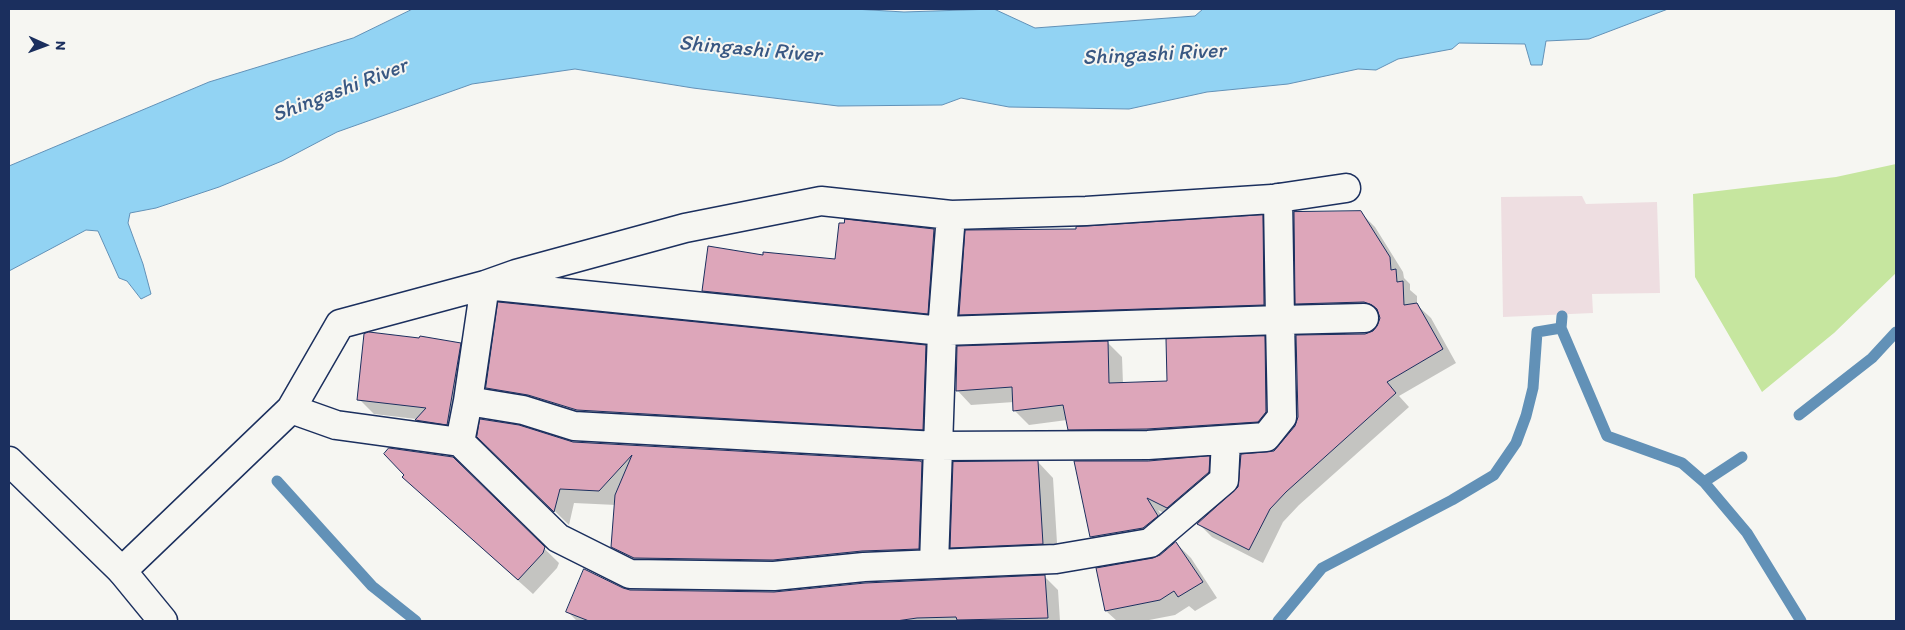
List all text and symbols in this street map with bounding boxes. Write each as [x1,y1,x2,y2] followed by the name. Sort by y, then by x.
[20,20,70,70] north arrow
[678,31,822,69] water label: Shingashi River
[1082,38,1226,72] water label: Shingashi River
[52,41,69,51] text: N
[268,53,412,129] water label: Shingashi River

